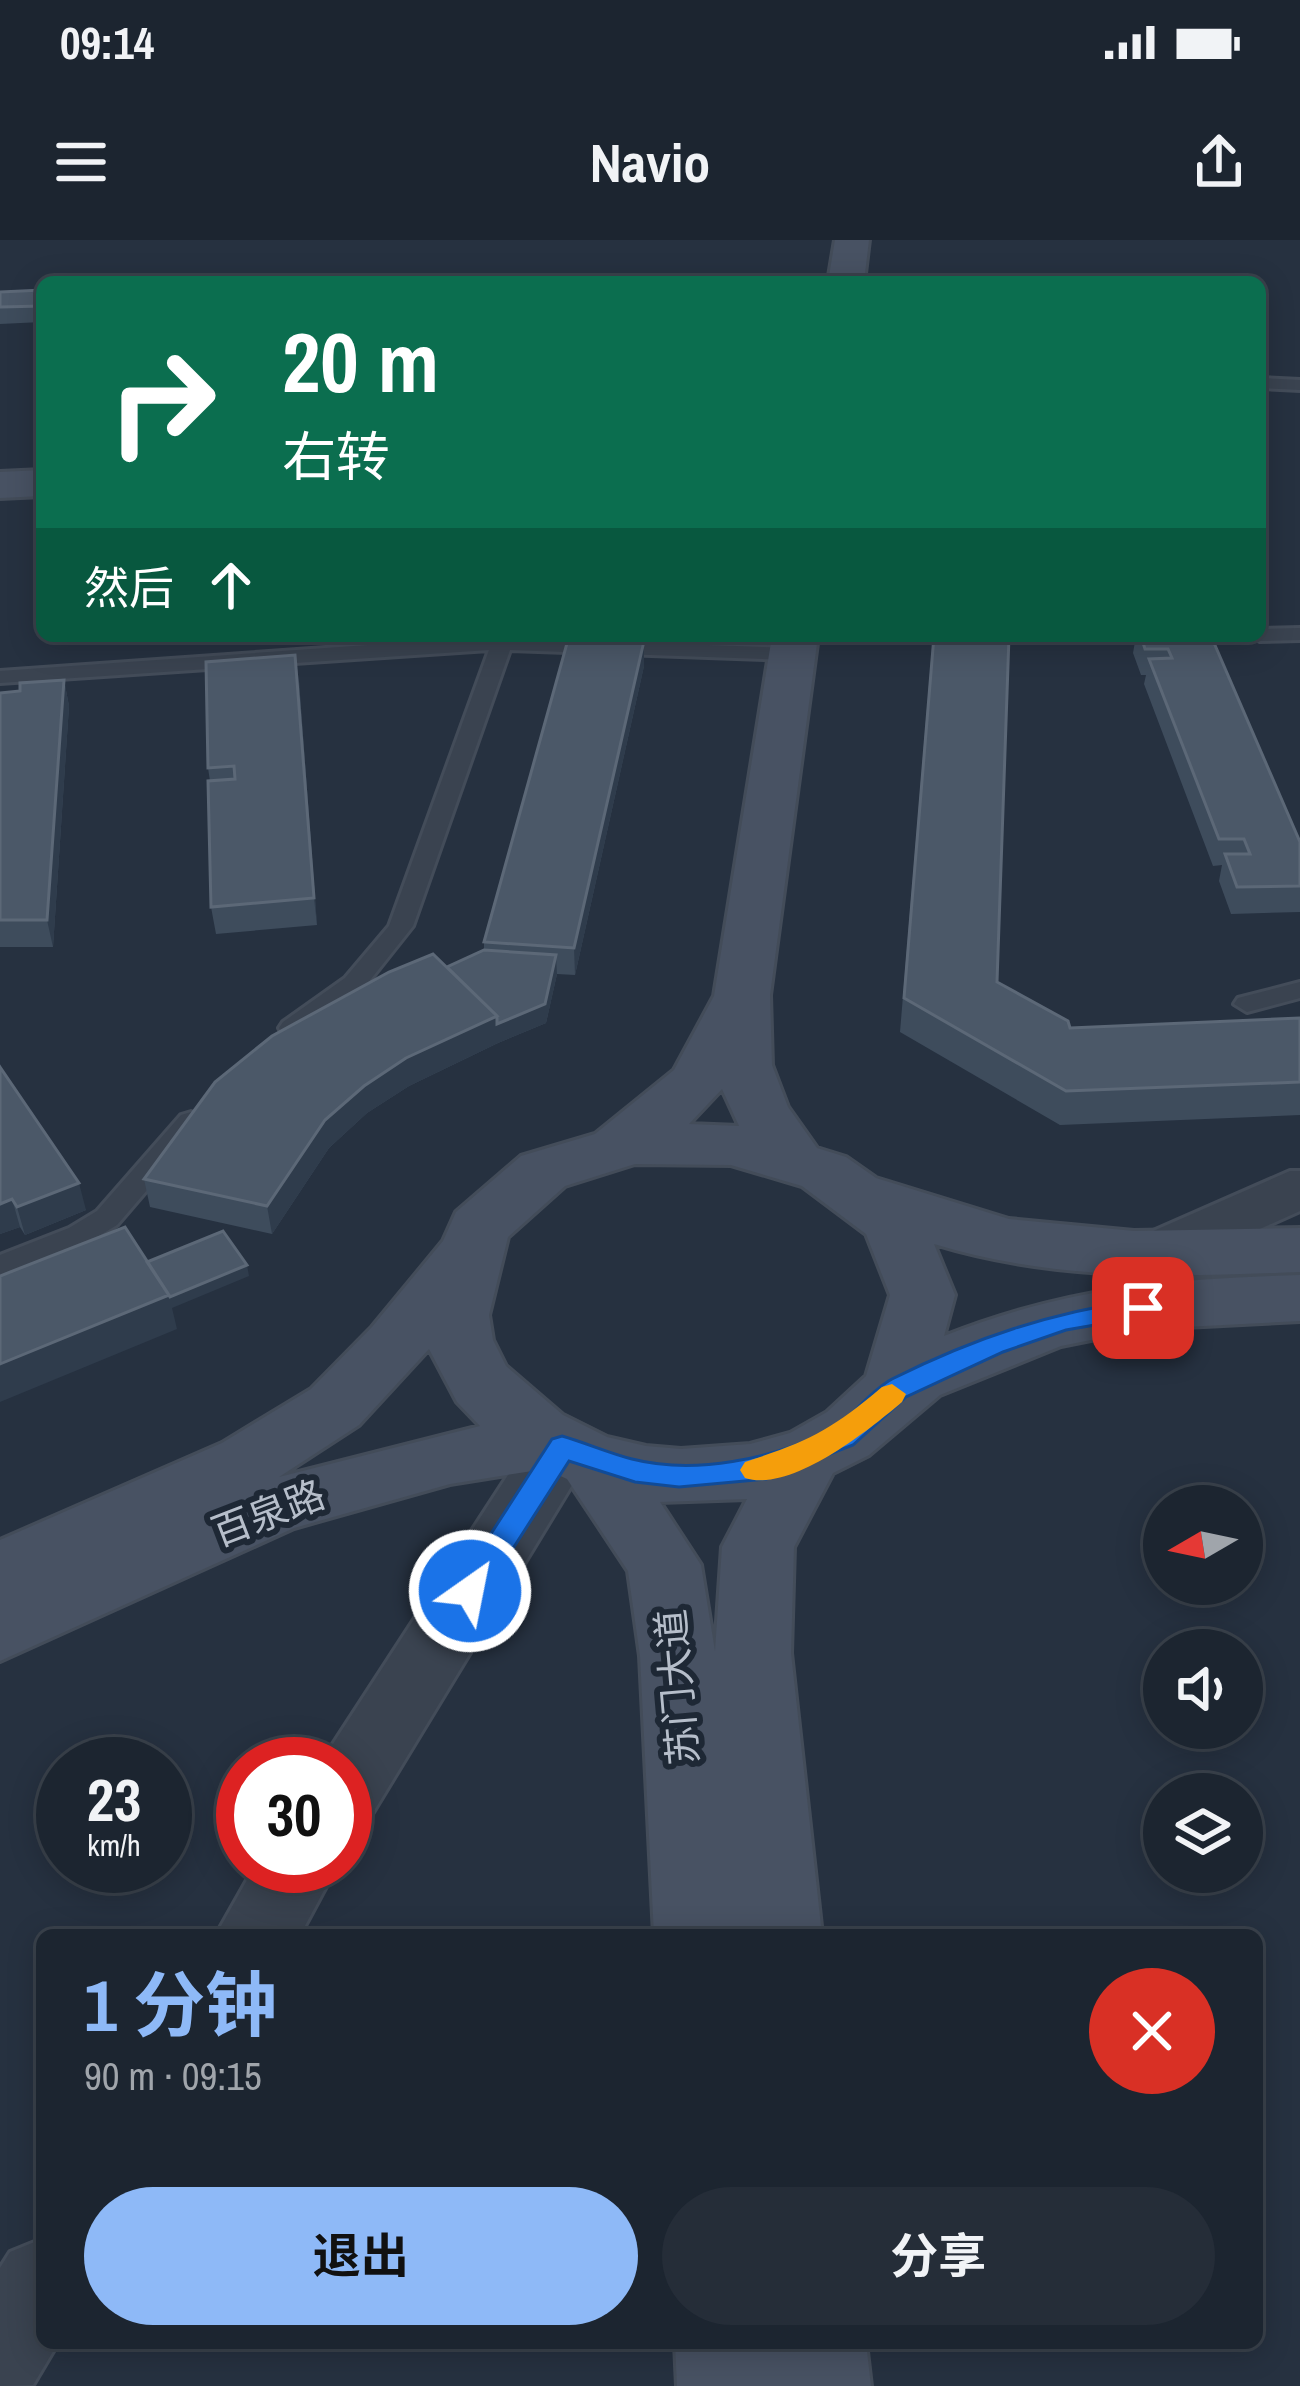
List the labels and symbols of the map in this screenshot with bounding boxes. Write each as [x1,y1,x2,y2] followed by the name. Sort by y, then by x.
[1092,1257,1194,1359] pin
[204,1468,332,1558] street label: 百泉路
[1143,1485,1263,1605] north arrow
[407,1528,533,1654] position arrow
[644,1607,710,1767] street label: 苏门大道
[216,1737,372,1893] speed limit sign: 30

